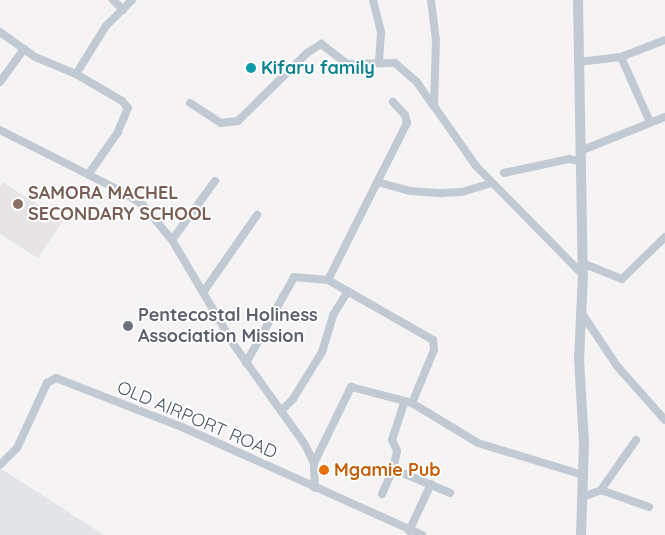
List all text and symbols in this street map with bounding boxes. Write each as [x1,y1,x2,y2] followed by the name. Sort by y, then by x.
[261,57,375,79] place label: Kifaru family
[245,62,257,74] marker: Kifaru family
[28,183,212,225] place label: SAMORA MACHEL SECONDARY SCHOOL
[12,198,24,210] marker: SAMORA MACHEL SECONDARY SCHOOL
[138,305,318,348] place label: Pentecostal Holiness Association Mission
[122,320,134,332] marker: Pentecostal Holiness Association Mission
[114,377,280,463] street label: OLD AIRPORT ROAD
[334,459,441,481] place label: Mgamie Pub
[318,464,330,476] marker: Mgamie Pub

